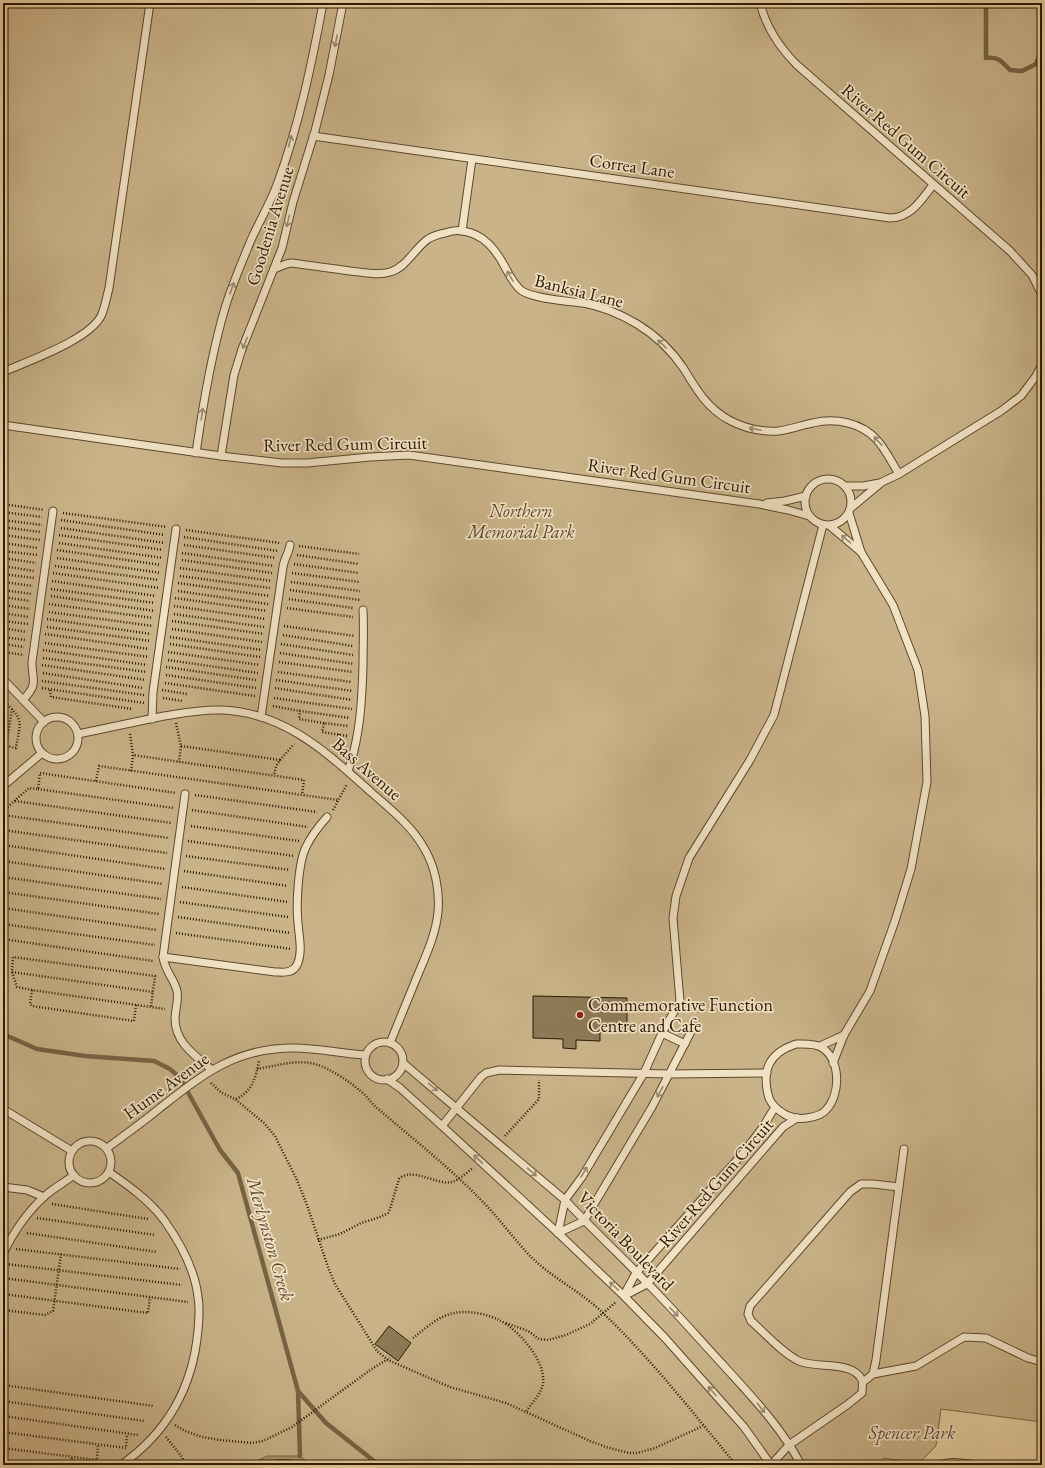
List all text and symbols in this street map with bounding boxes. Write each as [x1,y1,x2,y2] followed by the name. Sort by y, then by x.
[332,34,340,47] one-way arrow
[837,78,976,203] street label: River Red Gum Circuit
[287,135,295,148] one-way arrow
[588,148,676,183] street label: Correa Lane
[240,163,299,288] street label: Goodenia Avenue
[284,214,291,227] one-way arrow
[532,268,626,313] street label: Banksia Lane
[506,270,514,282] one-way arrow
[229,282,237,294] one-way arrow
[240,337,248,349] one-way arrow
[657,339,667,349] one-way arrow
[198,408,206,421] one-way arrow
[749,424,762,432] one-way arrow
[263,431,428,456] street label: River Red Gum Circuit
[873,436,882,446] one-way arrow
[586,453,752,498] street label: River Red Gum Circuit
[466,499,575,543] park label: Northern Memorial Park
[840,534,851,543] one-way arrow
[328,732,407,805] street label: Bass Avenue
[588,993,773,1037] place label: Commemorative Function Centre and Cafe
[575,1010,585,1020] marker: Commemorative Function Centre and Cafe
[118,1047,213,1124] street label: Hume Avenue
[427,1083,438,1092] one-way arrow
[656,1085,663,1097] one-way arrow
[653,1113,778,1252] street label: River Red Gum Circuit
[473,1154,483,1164] one-way arrow
[526,1167,537,1176] one-way arrow
[580,1167,588,1178] one-way arrow
[241,1173,300,1304] water label: Merlynston Creek
[573,1186,680,1296] street label: Victoria Boulevard
[609,1281,619,1291] one-way arrow
[669,1307,679,1317] one-way arrow
[707,1386,716,1396] one-way arrow
[757,1403,766,1414] one-way arrow
[868,1421,955,1445] park label: Spencer Park

